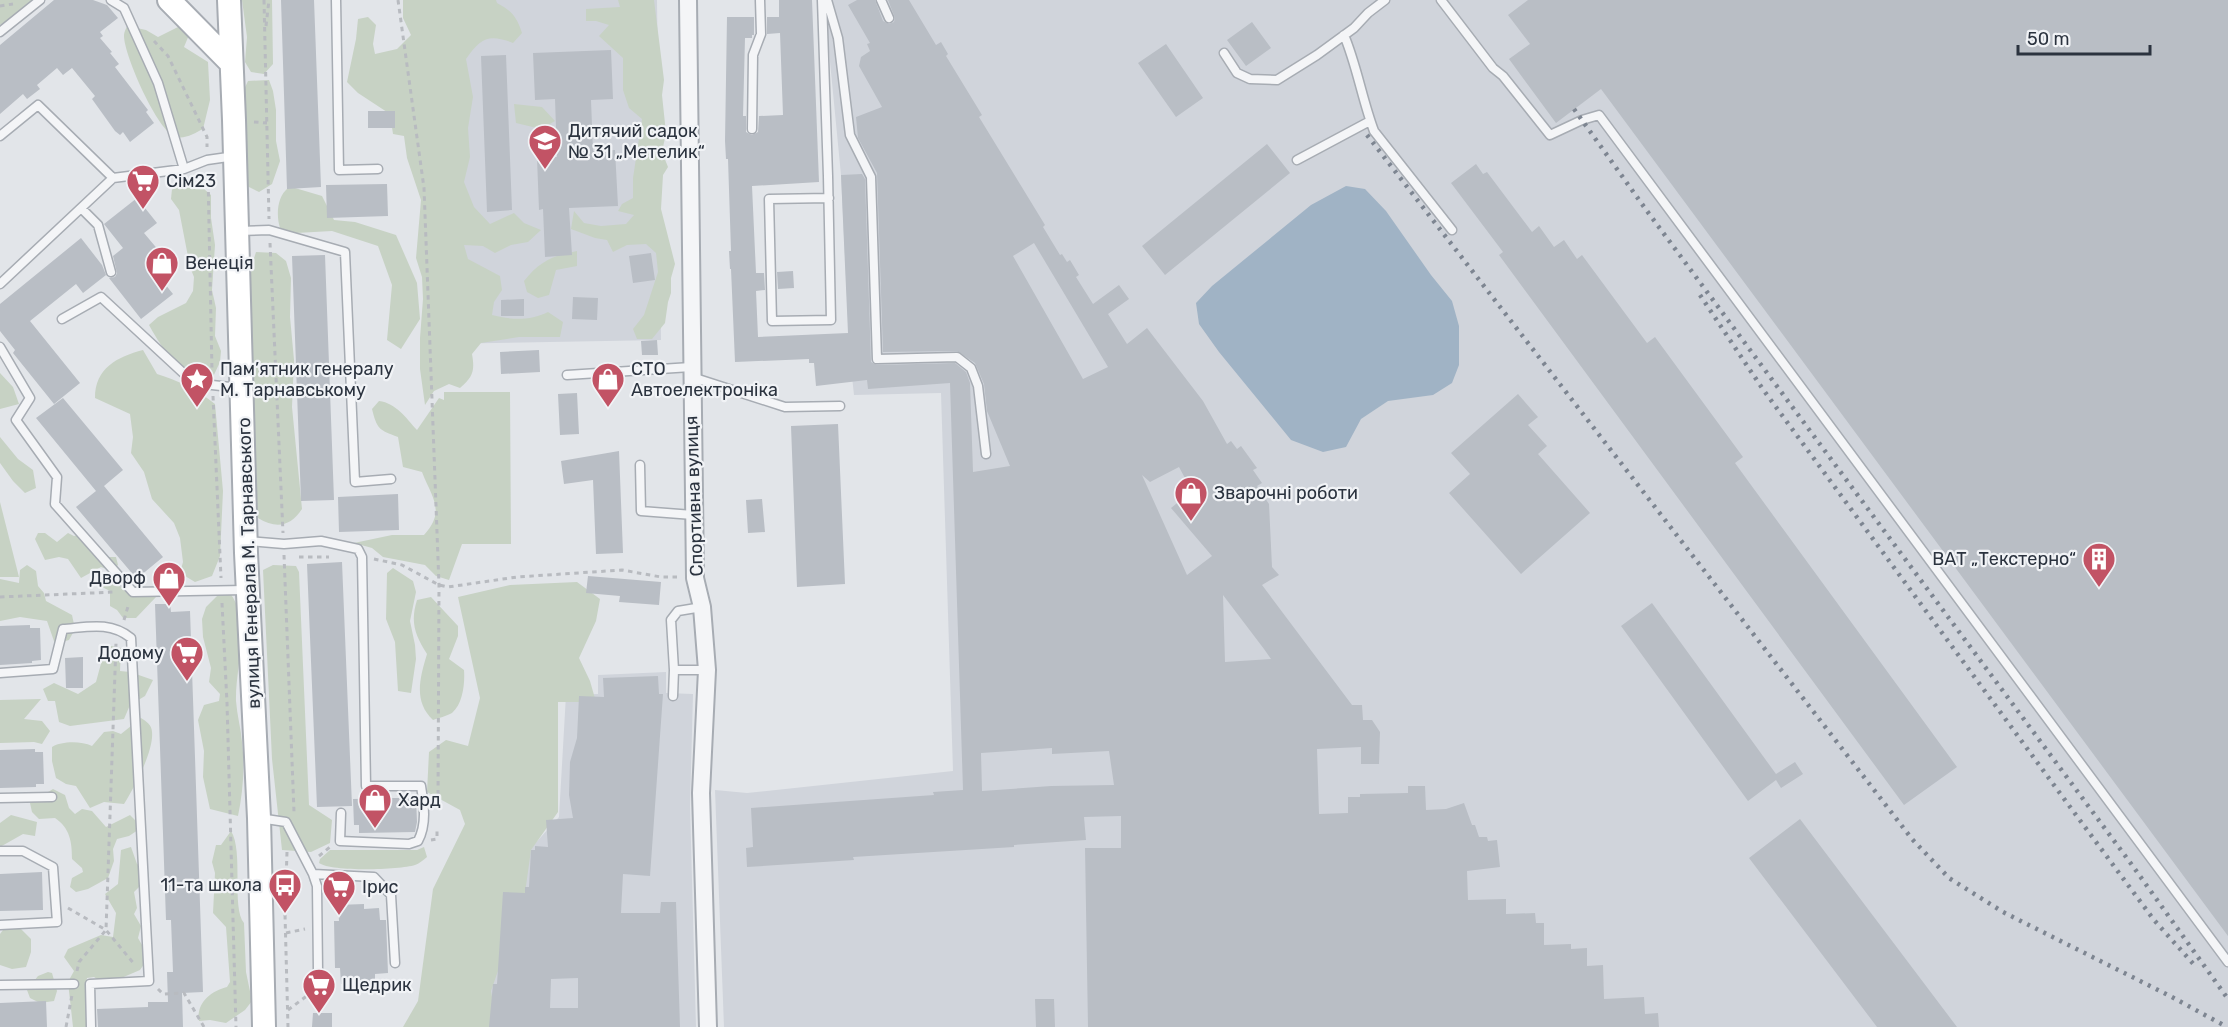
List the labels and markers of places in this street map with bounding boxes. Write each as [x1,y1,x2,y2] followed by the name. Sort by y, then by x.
[568,120,705,163] place label: Дитячий садок № 31 „Метелик“
[527,123,563,170] school or university icon: Дитячий садок № 31 „Метелик“
[125,163,161,210] supermarket icon: Сім23
[166,170,216,192] place label: Сім23
[144,245,180,292] shop icon: Венеція
[185,252,253,274] place label: Венеція
[220,358,394,401] place label: Пам’ятник генералу М. Тарнавському
[631,358,778,401] place label: СТО Автоелектроніка
[179,361,215,408] place icon: Пам’ятник генералу М. Тарнавському
[590,361,626,408] shop icon: СТО Автоелектроніка
[1173,475,1209,522] shop icon: Зварочні роботи
[1214,482,1358,504] place label: Зварочні роботи
[2081,541,2117,588] building icon: ВАТ „Текстерно“
[1932,548,2076,570] place label: ВАТ „Текстерно“
[151,560,187,607] shop icon: Дворф
[89,567,146,589] place label: Дворф
[169,635,205,682] supermarket icon: Додому
[98,642,164,664] place label: Додому
[357,782,393,829] shop icon: Хард
[398,789,441,811] place label: Хард
[267,867,303,914] bus stop icon: 11-та школа
[321,869,357,916] supermarket icon: Ірис
[160,874,262,896] place label: 11-та школа
[362,876,399,898] place label: Ірис
[301,967,337,1014] supermarket icon: Щедрик
[342,974,412,996] place label: Щедрик

